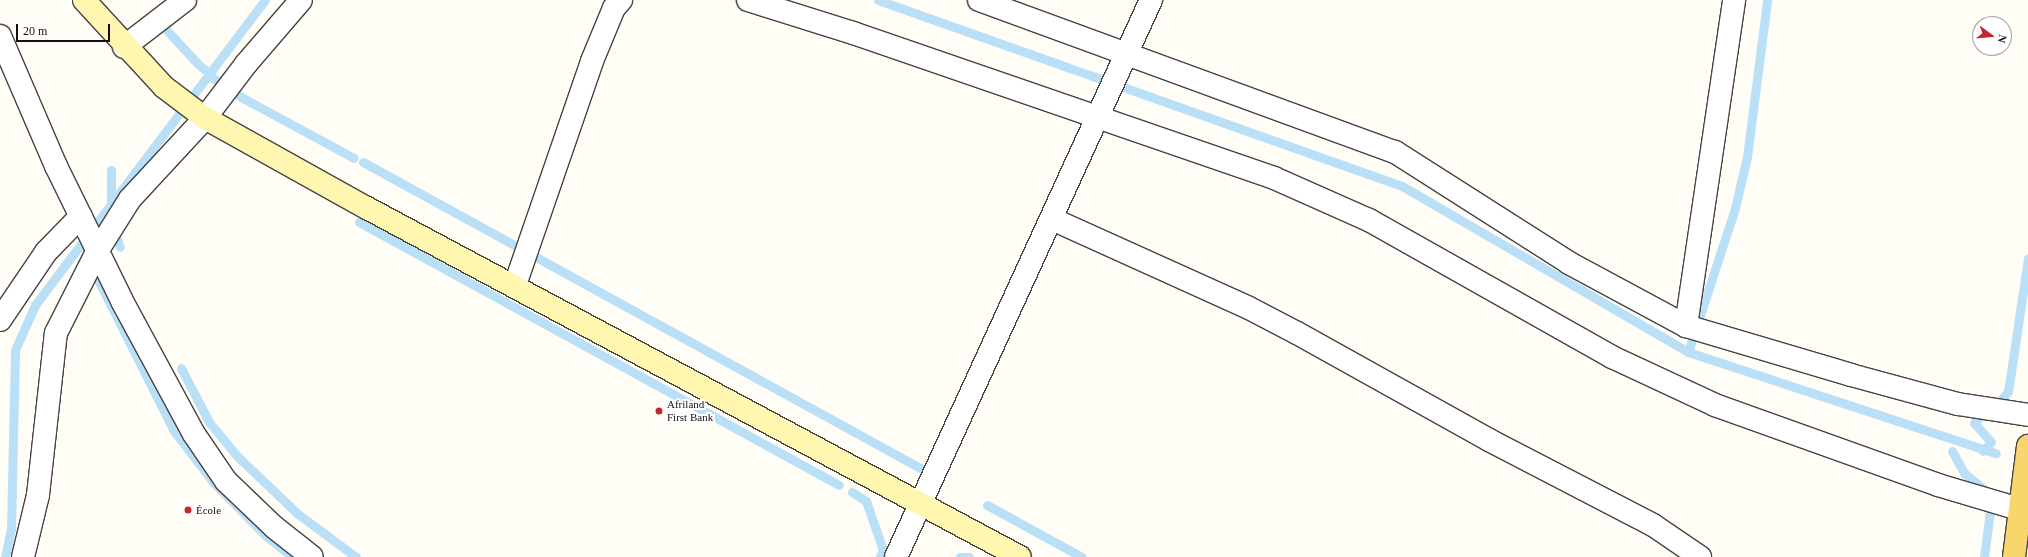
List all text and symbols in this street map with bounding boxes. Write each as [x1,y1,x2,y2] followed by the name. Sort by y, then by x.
[18,16,112,42] scale bar
[1972,16,2012,56] north arrow
[23,24,47,38] text: 20 m
[1996,34,2009,45] text: N
[667,398,713,424] place label: Afriland First Bank
[654,406,664,416] marker: Afriland First Bank
[196,503,221,517] place label: École
[183,505,193,515] marker: École

